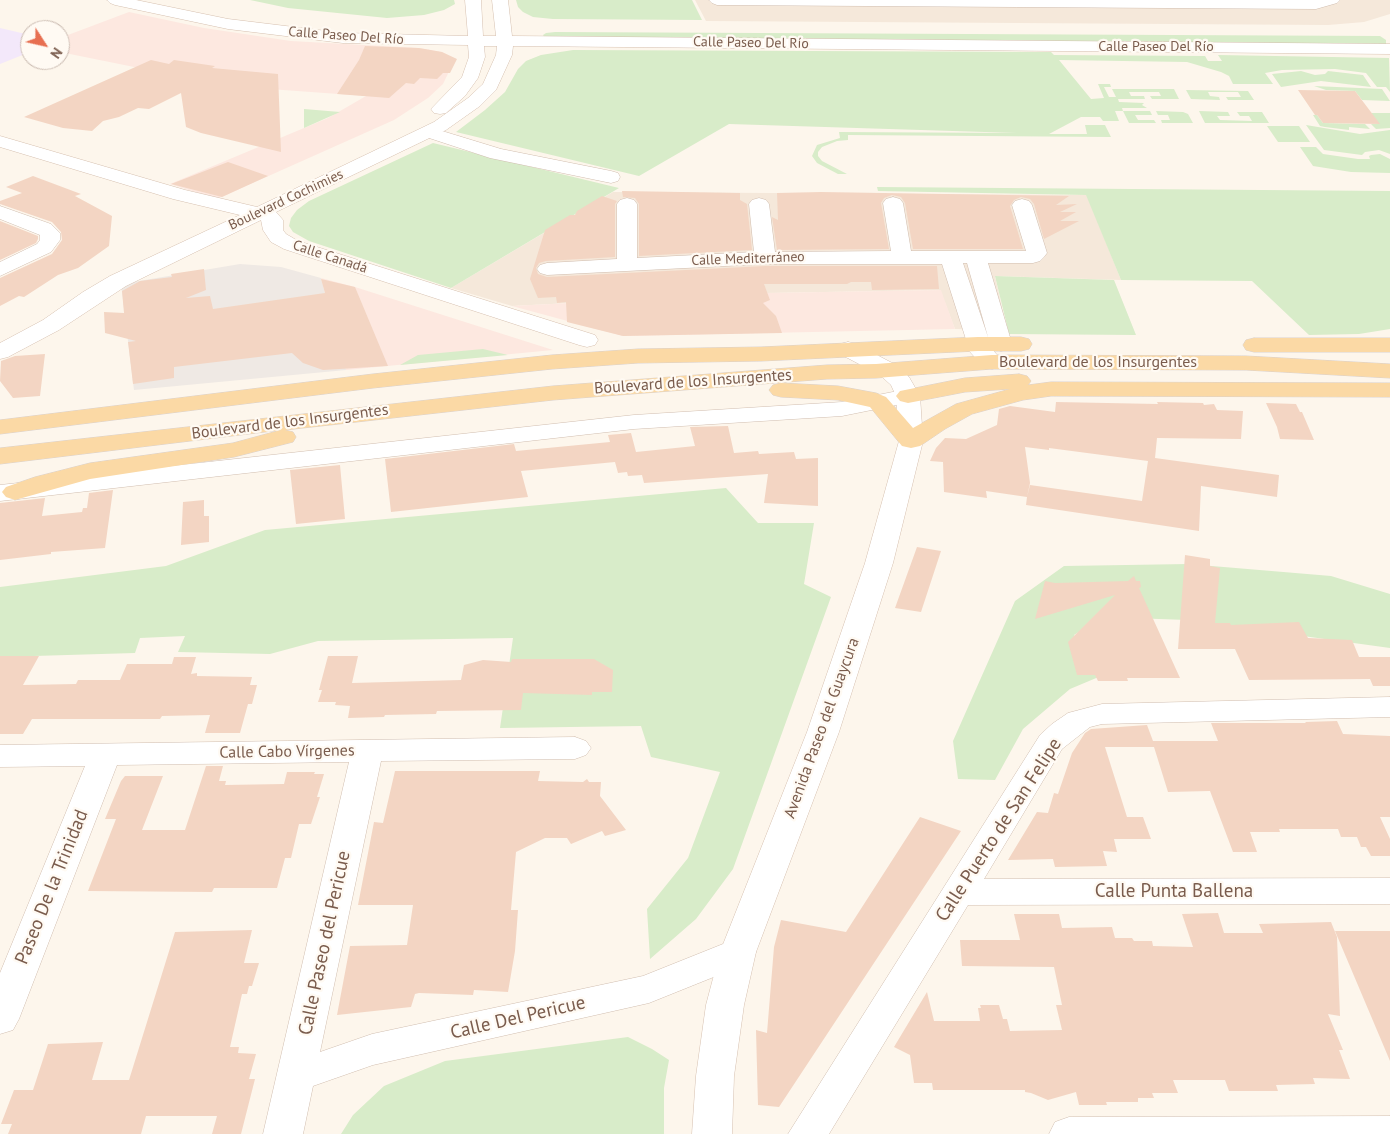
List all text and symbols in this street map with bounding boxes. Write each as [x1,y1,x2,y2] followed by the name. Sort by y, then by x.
[20,20,70,70] north arrow
[288,24,404,48] street label: Calle Paseo Del Río
[693,34,809,52] street label: Calle Paseo Del Río
[1098,39,1214,55] street label: Calle Paseo Del Río
[46,44,66,62] text: N
[226,166,346,234] street label: Boulevard Cochimies
[291,237,369,277] street label: Calle Canadá
[691,249,805,269] street label: Calle Mediterráneo
[999,352,1197,372] street label: Boulevard de los Insurgentes
[594,366,792,398] street label: Boulevard de los Insurgentes
[191,400,389,444] street label: Boulevard de los Insurgentes
[780,635,864,821] street label: Avenida Paseo del Guaycura
[931,734,1067,926] street label: Calle Puerto de San Felipe
[219,741,355,763] street label: Calle Cabo Vírgenes
[11,806,93,968] street label: Paseo De la Trinidad
[294,849,356,1037] street label: Calle Paseo del Pericue
[1095,881,1253,903] street label: Calle Punta Ballena
[448,991,588,1045] street label: Calle Del Pericue

